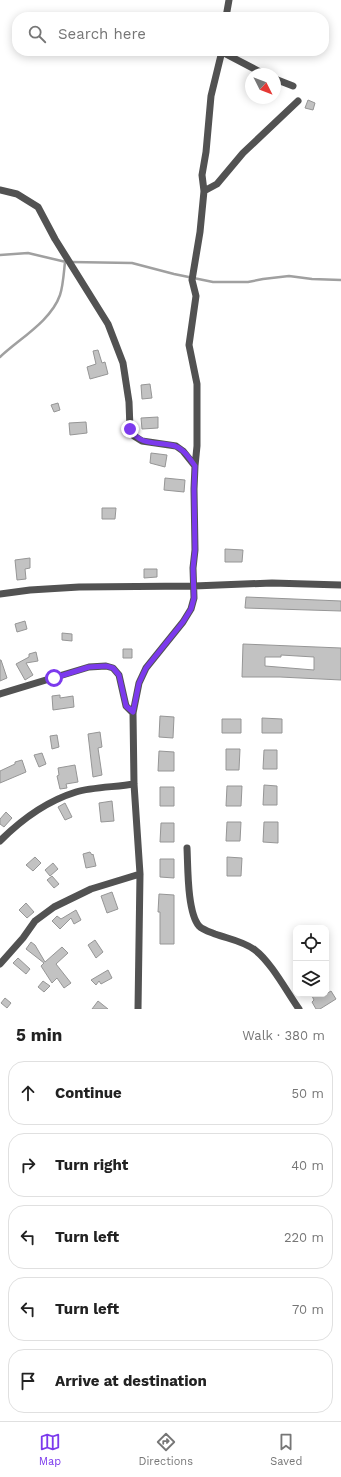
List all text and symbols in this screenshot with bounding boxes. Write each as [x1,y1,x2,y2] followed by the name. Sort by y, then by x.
[12,12,329,56] search box
[26,23,48,45] icon: search
[58,25,146,43] text: Search here
[245,68,281,104] north arrow
[121,420,139,438] route end
[45,669,63,687] route start
[293,925,329,997] map controls
[293,925,329,961] button: locate
[293,961,329,997] button: layers
[16,1025,62,1045] text: 5 min
[242,1028,325,1043] text: Walk · 380 m
[17,1082,39,1104] icon: ahead
[55,1084,122,1102] text: Continue
[292,1086,324,1101] text: 50 m
[17,1154,39,1176] icon: right
[55,1156,128,1174] text: Turn right
[291,1158,324,1173] text: 40 m
[17,1226,39,1248] icon: left
[55,1228,119,1246] text: Turn left
[284,1230,324,1245] text: 220 m
[17,1298,39,1320] icon: left
[55,1300,119,1318] text: Turn left
[292,1302,324,1317] text: 70 m
[17,1370,39,1392] icon: arrive
[55,1372,207,1390] text: Arrive at destination
[39,1431,61,1468] tab: Map
[139,1431,193,1468] tab: Directions
[270,1431,302,1468] tab: Saved

